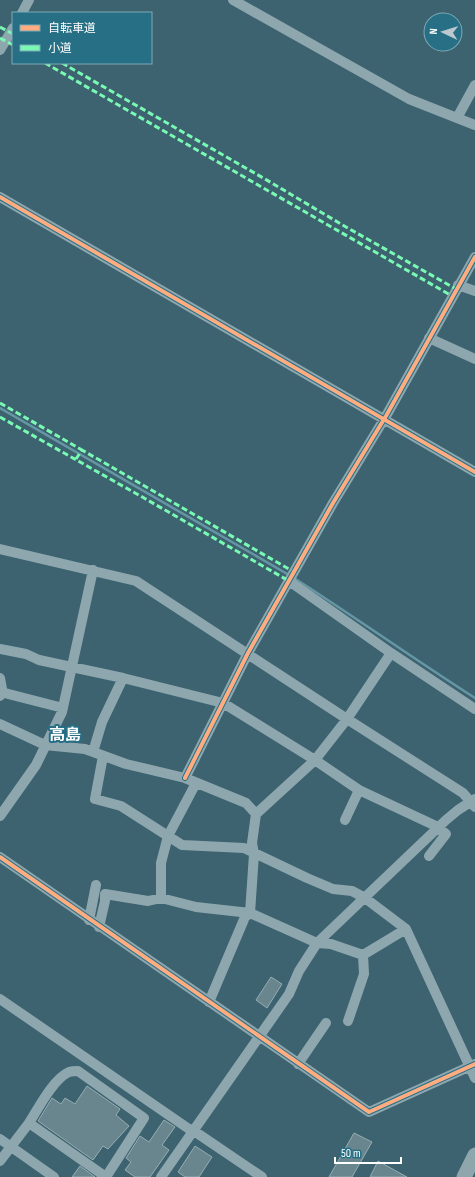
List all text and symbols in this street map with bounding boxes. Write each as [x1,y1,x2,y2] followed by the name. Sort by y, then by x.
[12,12,152,64] legend
[423,12,463,52] north arrow
[48,21,96,36] text: 自転車道
[427,28,440,35] text: N
[48,41,72,56] text: 小道
[49,726,81,745] district label: 高島
[335,1139,401,1165] scale bar
[341,1146,361,1161] text: 50 m

